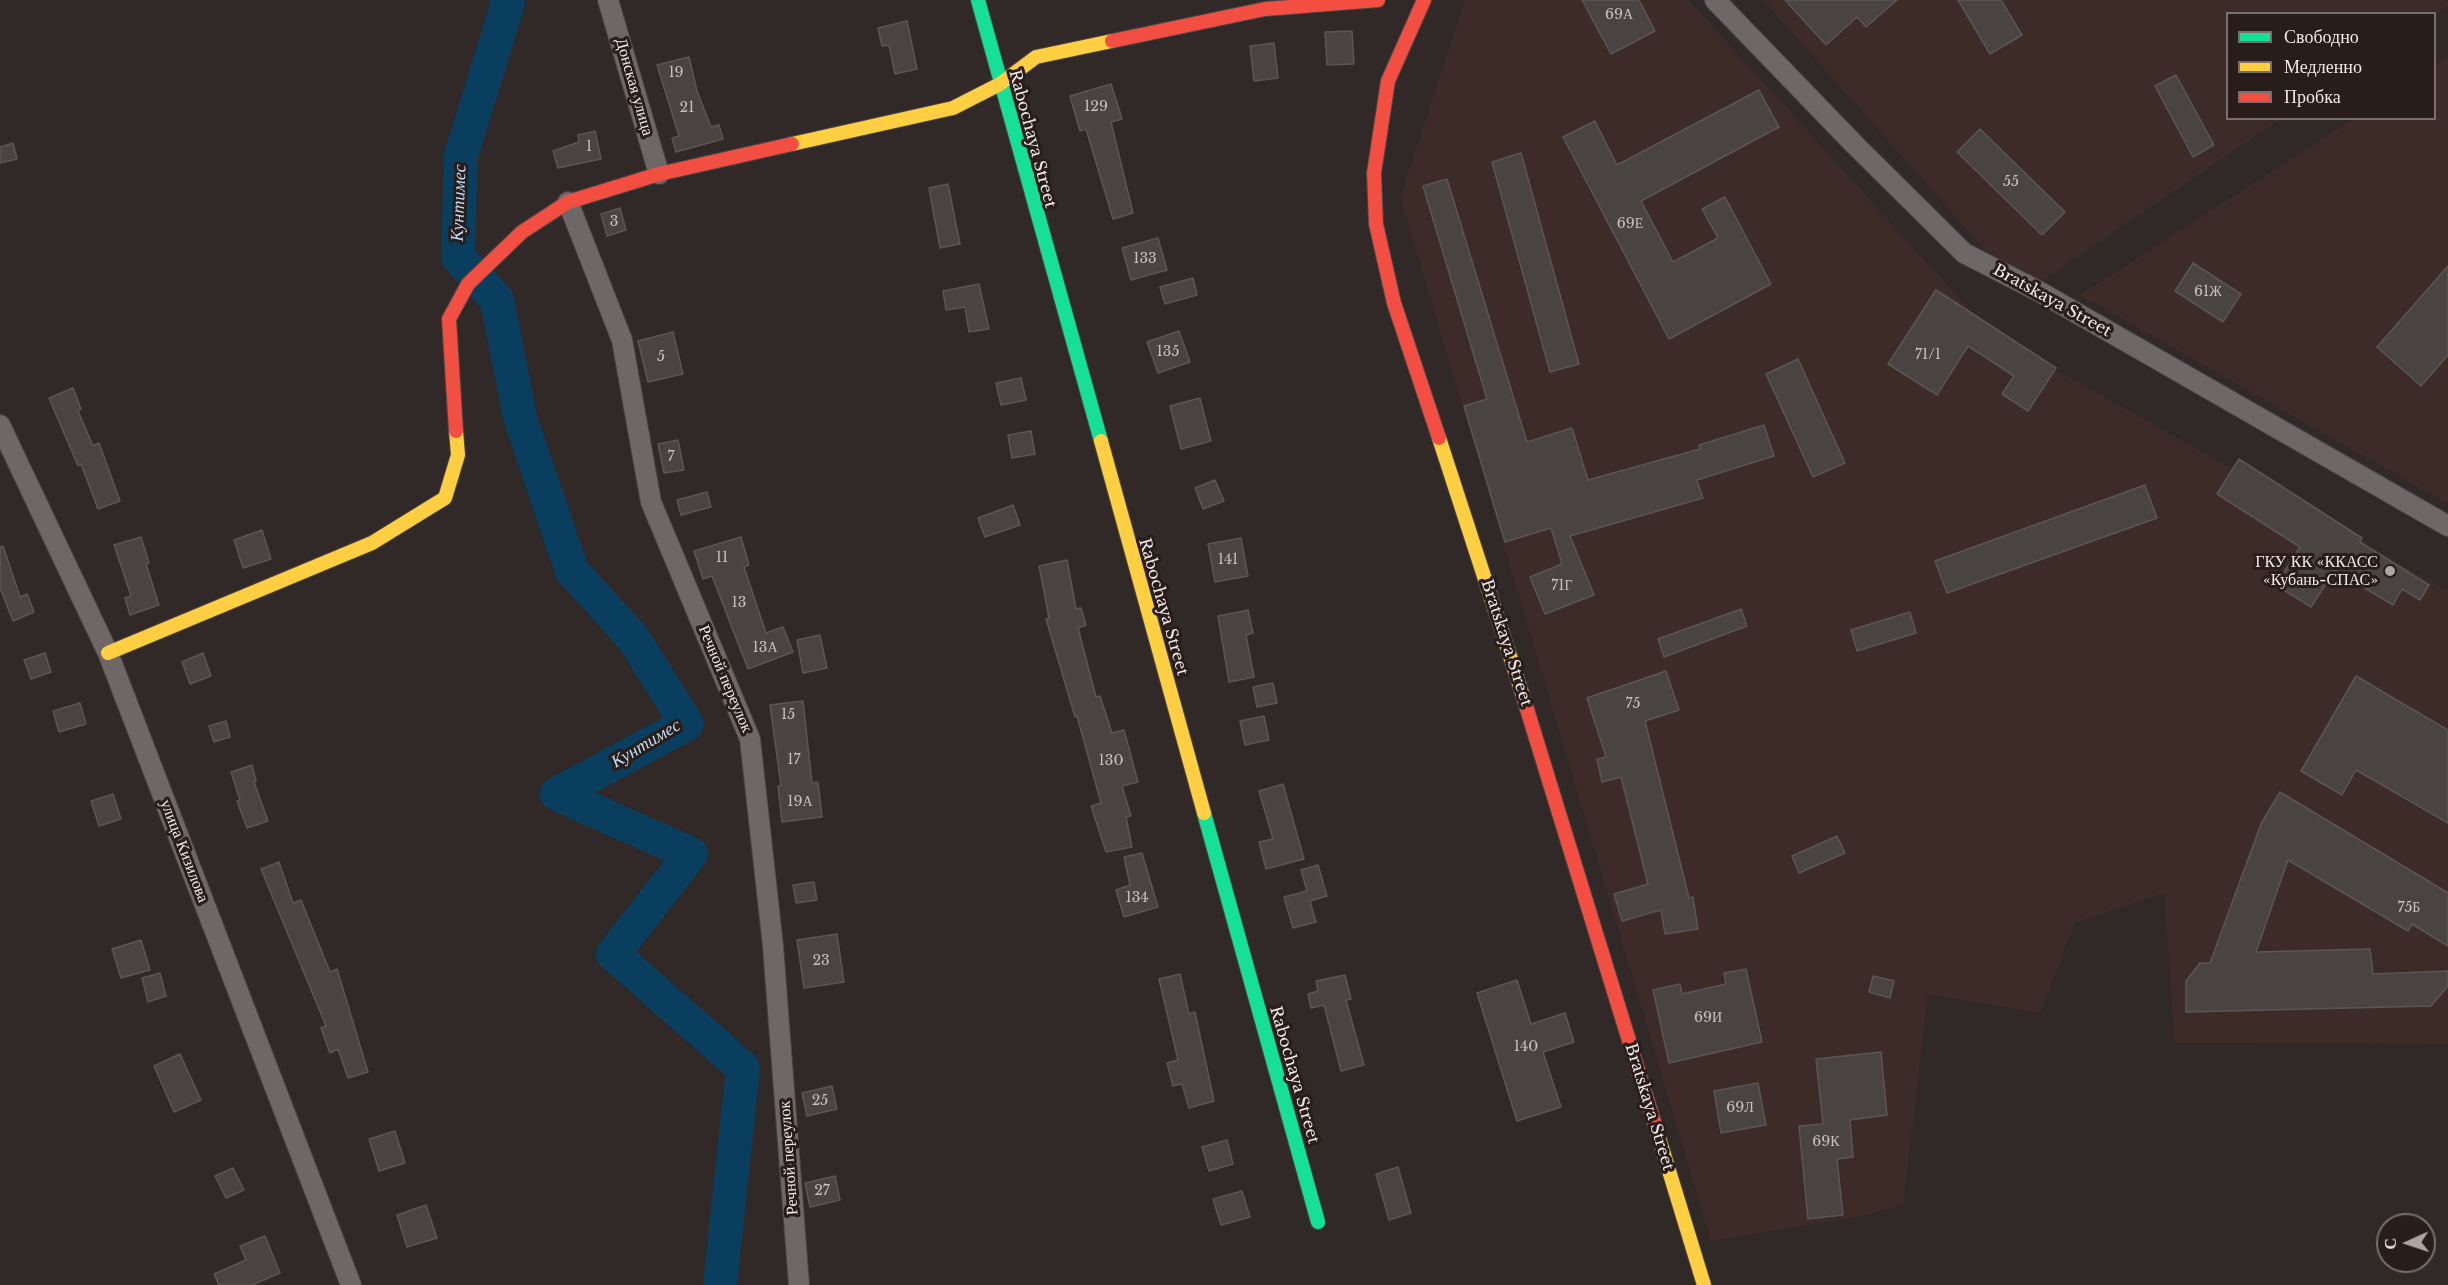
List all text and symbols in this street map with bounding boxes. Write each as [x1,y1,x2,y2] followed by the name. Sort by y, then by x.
[1605,7,1633,23] house number: 69А
[2226,12,2436,120] legend
[2284,26,2359,48] text: Свободно
[611,36,657,138] street label: Донская улица
[2284,56,2362,78] text: Медленно
[668,65,684,81] house number: 19
[1004,68,1060,210] street label: Rabochaya Street
[2284,86,2341,108] text: Пробка
[1084,99,1108,115] house number: 129
[680,100,694,116] house number: 21
[586,139,592,155] house number: 1
[447,164,471,242] water label: Кунтимес
[2003,174,2019,190] house number: 55
[610,214,618,230] house number: 3
[1617,216,1643,232] house number: 69Е
[1133,251,1157,267] house number: 133
[1990,261,2114,341] street label: Bratskaya Street
[2194,284,2222,300] house number: 61Ж
[1157,344,1179,360] house number: 135
[1915,347,1941,363] house number: 71/1
[657,349,665,365] house number: 5
[667,449,675,465] house number: 7
[1134,536,1192,678] street label: Rabochaya Street
[716,550,728,566] house number: 11
[1218,552,1238,568] house number: 141
[2255,552,2378,590] place label: ГКУ КК «ККАСС «Кубань-СПАС»
[2383,564,2397,578] marker: ГКУ КК «ККАСС «Кубань-СПАС»
[1476,577,1536,709] street label: Bratskaya Street
[1551,578,1573,594] house number: 71Г
[732,595,746,611] house number: 13
[694,623,756,735] street label: Речной переулок
[753,640,777,656] house number: 13А
[1626,696,1640,712] house number: 75
[781,707,795,723] house number: 15
[607,715,685,773] water label: Кунтимес
[787,752,801,768] house number: 17
[1099,753,1123,769] house number: 130
[787,794,813,810] house number: 19А
[156,797,212,905] street label: улица Кизилова
[1125,890,1149,906] house number: 134
[2398,900,2420,916] house number: 75Б
[812,953,830,969] house number: 23
[1265,1004,1323,1146] street label: Rabochaya Street
[1694,1010,1722,1026] house number: 69И
[1514,1039,1538,1055] house number: 140
[1621,1041,1677,1173] street label: Bratskaya Street
[812,1093,828,1109] house number: 25
[775,1100,803,1216] street label: Речной переулок
[1726,1100,1754,1116] house number: 69Л
[1812,1134,1840,1150] house number: 69К
[814,1183,830,1199] house number: 27
[2376,1213,2436,1273] north arrow
[2380,1238,2400,1250] text: С

